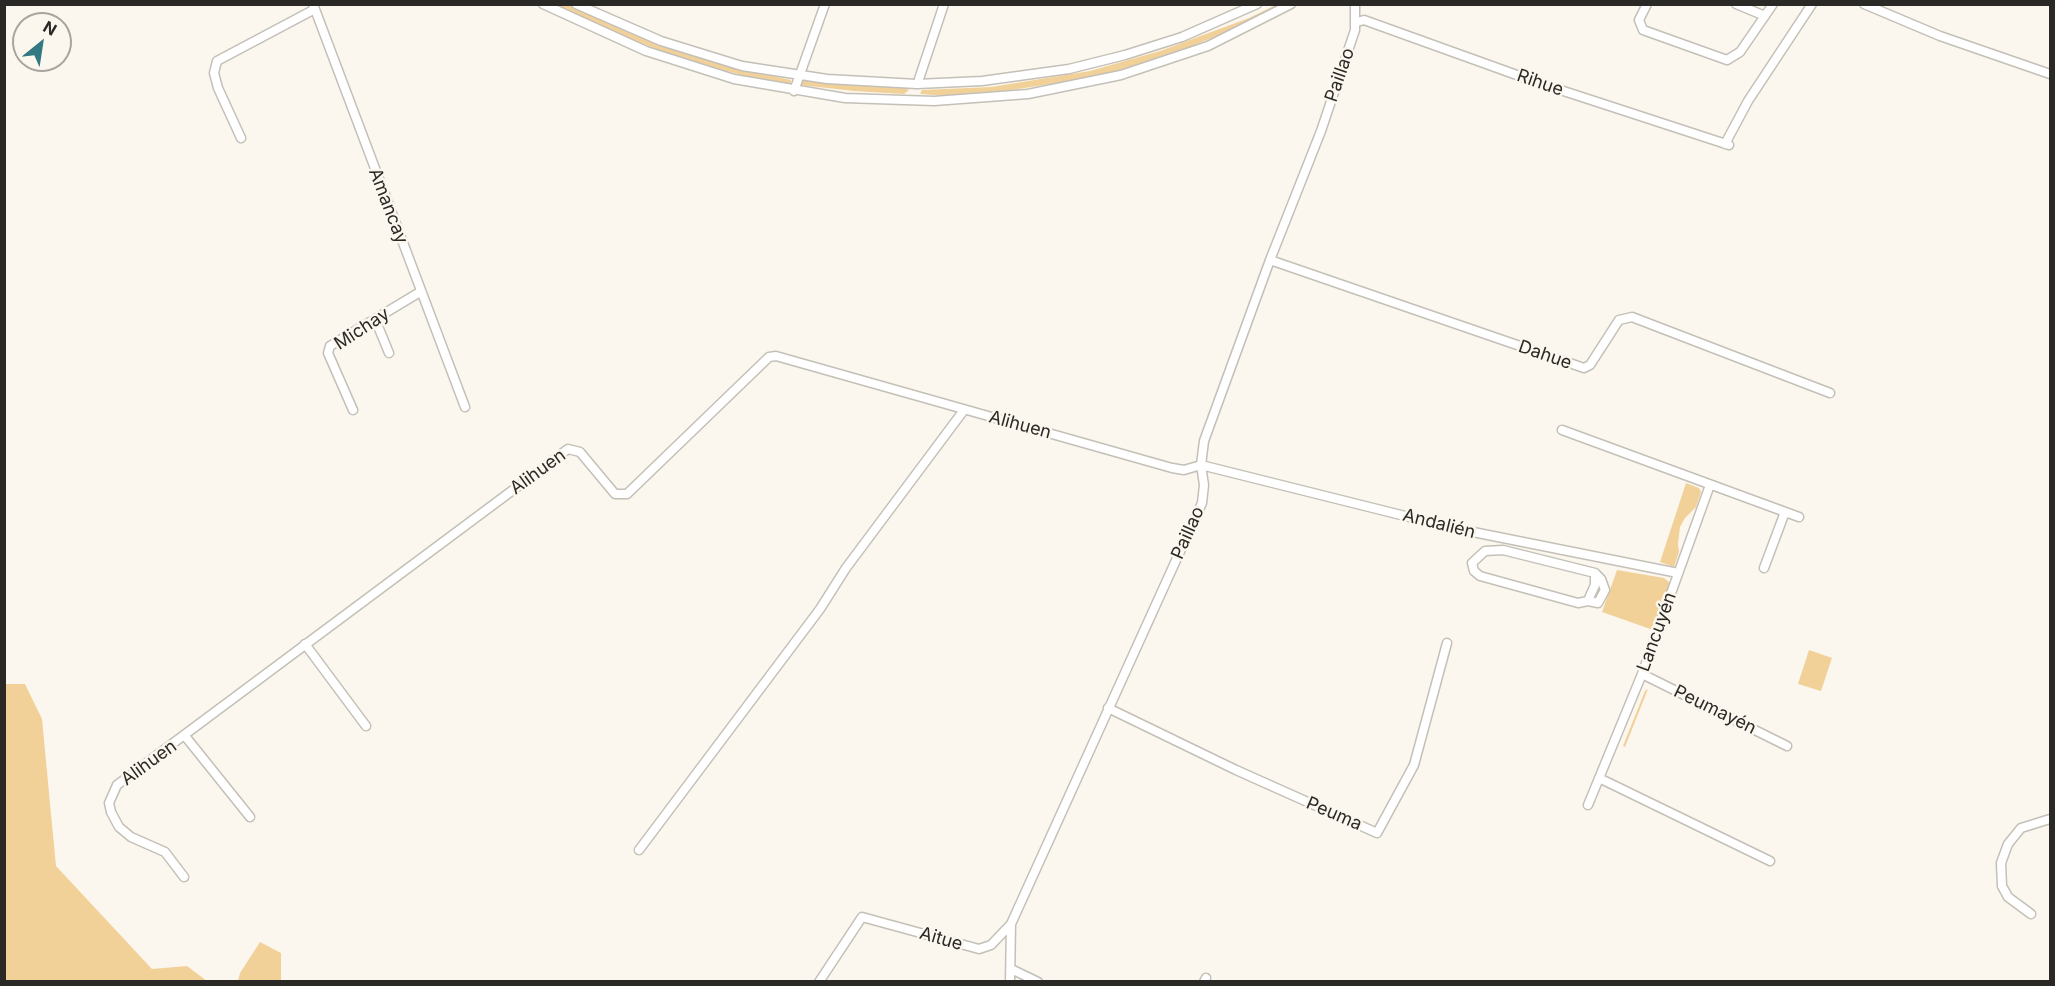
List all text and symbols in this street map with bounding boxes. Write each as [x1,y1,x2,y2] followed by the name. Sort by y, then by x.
[12,12,72,72] north arrow
[40,16,60,40] text: N
[1321,45,1359,105] street label: Paillao
[1514,65,1566,101] street label: Rihue
[364,165,412,247] street label: Amancay
[330,303,394,355] street label: Michay
[1516,336,1574,374] street label: Dahue
[987,406,1053,444] street label: Alihuen
[506,445,570,499] street label: Alihuen
[1167,503,1209,563] street label: Paillao
[1400,505,1478,543] street label: Andalién
[1633,589,1681,675] street label: Lancuyén
[1670,681,1760,739] street label: Peumayén
[117,736,181,790] street label: Alihuen
[1303,793,1365,835] street label: Peuma
[917,923,965,955] street label: Aitue

